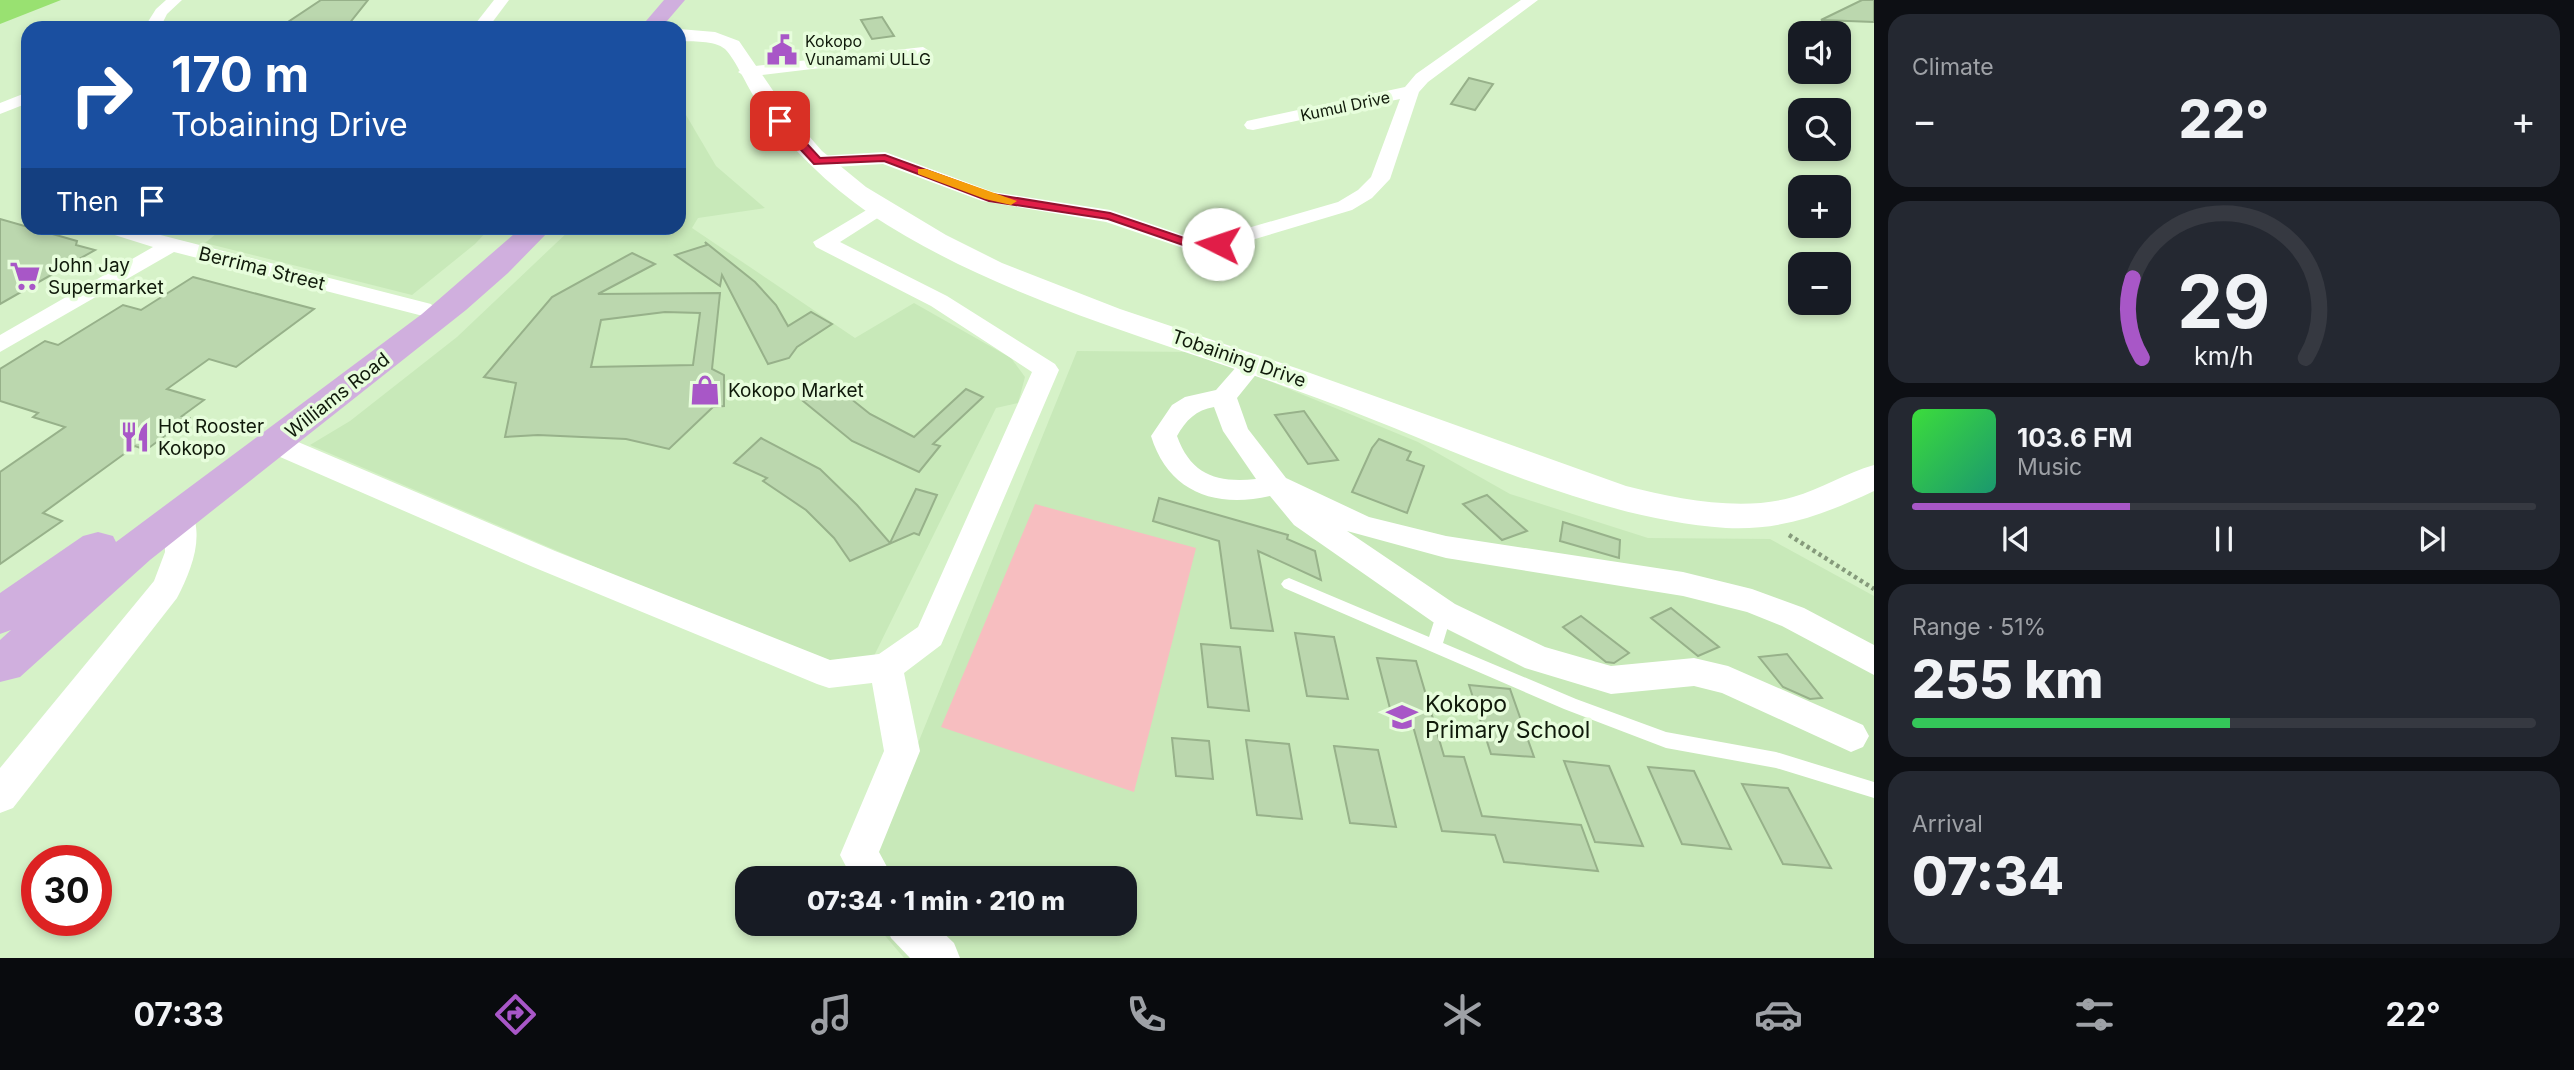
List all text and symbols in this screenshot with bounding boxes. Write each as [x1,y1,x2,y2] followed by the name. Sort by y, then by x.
[1788,21,1851,315] map controls
[1788,21,1851,84] button: sound
[805,31,931,69] place label: Kokopo Vunamami ULLG
[765,33,799,67] public building icon: Kokopo Vunamami ULLG
[171,45,309,104] text: 170 m
[56,49,147,140] icon: right
[1912,53,1994,81] text: Climate
[1298,87,1392,125] street label: Kumul Drive
[2179,88,2269,151] text: 22°
[750,91,810,151] pin
[1912,97,1937,143] text: −
[2511,97,2536,143] text: +
[1788,98,1851,161] button: search
[761,102,799,140] icon: arrive
[171,105,408,144] text: Tobaining Drive
[1788,175,1851,238] button: +
[133,182,171,220] icon: arrive
[56,186,119,217] text: Then
[1181,207,1255,281] position arrow
[196,242,327,295] street label: Berrima Street
[1788,252,1851,315] button: −
[48,254,164,299] place label: John Jay Supermarket
[2177,257,2271,346] text: 29
[8,259,42,293] supermarket icon: John Jay Supermarket
[1169,325,1309,392] street label: Tobaining Drive
[2194,341,2254,371] text: km/h
[281,348,394,443] street label: Williams Road
[688,373,722,407] shop icon: Kokopo Market
[728,379,864,402] place label: Kokopo Market
[158,415,264,460] place label: Hot Rooster Kokopo
[118,420,152,454] restaurant icon: Hot Rooster Kokopo
[2017,422,2132,453] text: 103.6 FM
[2017,453,2082,481] text: Music
[1997,520,2035,558] icon: previous
[2205,520,2243,558] icon: pause
[2413,520,2451,558] icon: next
[1912,613,2046,641] text: Range · 51%
[1912,648,2103,711] text: 255 km
[1425,690,1590,744] place label: Kokopo Primary School
[1385,700,1419,734] school or university icon: Kokopo Primary School
[1912,810,1983,838] text: Arrival
[21,845,112,936] speed limit sign: 30
[1912,845,2064,908] text: 07:34
[807,885,1065,916] text: 07:34 · 1 min · 210 m
[491,990,540,1039] icon: directions
[807,990,856,1039] icon: music
[1122,990,1171,1039] icon: phone
[1438,990,1487,1039] icon: climate
[1754,990,1803,1039] icon: car
[2070,990,2119,1039] icon: filters
[133,995,224,1034] text: 07:33
[2386,995,2441,1034] text: 22°

